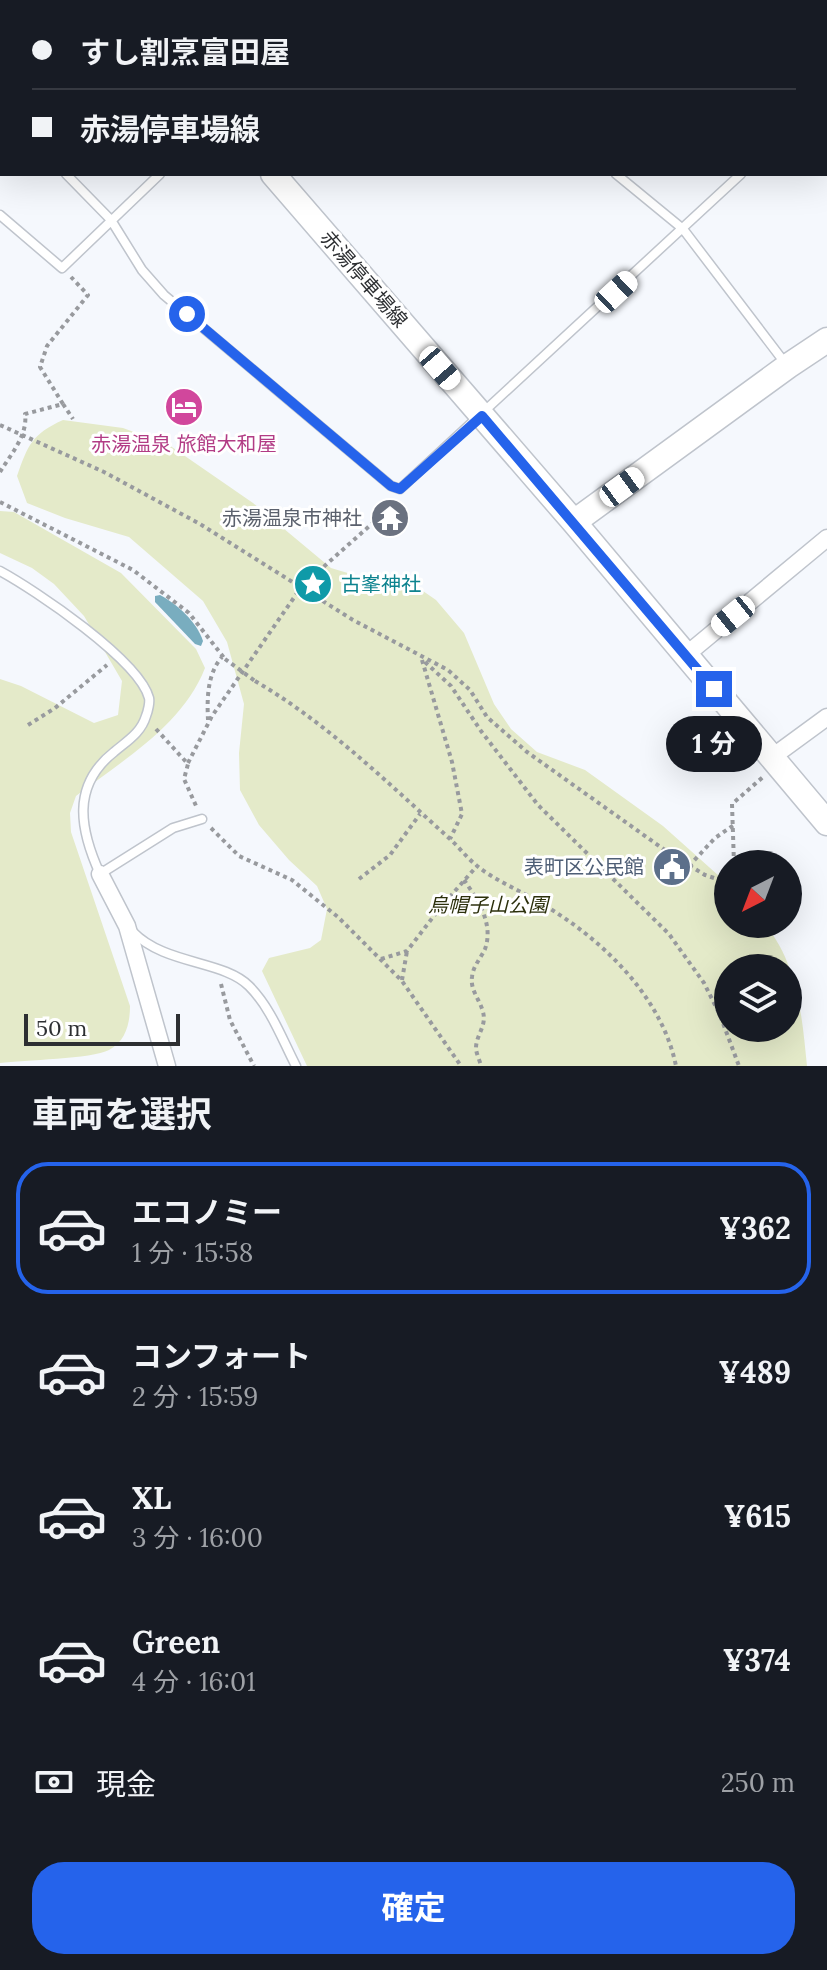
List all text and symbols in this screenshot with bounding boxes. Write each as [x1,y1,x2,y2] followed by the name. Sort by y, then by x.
[80,33,290,71] text: すし割烹富田屋
[80,110,260,148] text: 赤湯停車場線
[316,225,413,332] street label: 赤湯停車場線
[590,267,642,317] car
[169,296,205,332] route start
[415,342,465,394] car
[163,386,205,428] hotel icon: 赤湯温泉 旅館大和屋
[91,431,277,456] place label: 赤湯温泉 旅館大和屋
[596,463,648,511] car
[369,497,411,539] temple icon: 赤湯温泉市神社
[222,505,362,530] place label: 赤湯温泉市神社
[292,563,334,605] place icon: 古峯神社
[341,571,421,596] place label: 古峯神社
[707,592,759,640] car
[696,671,732,707] route end
[666,717,762,773] callout: 1 分
[692,727,736,760] text: 1 分
[651,846,693,888] public building icon: 表町区公民館
[714,850,802,938] north arrow
[714,850,802,1042] map controls
[524,854,644,879] place label: 表町区公民館
[428,892,551,917] park label: 烏帽子山公園
[714,954,802,1042] button: layers
[24,1010,180,1046] scale bar
[36,1014,87,1042] text: 50 m
[32,1091,212,1137] text: 車両を選択
[36,1192,108,1264] icon: car
[132,1193,282,1231] text: エコノミー
[719,1209,791,1247] text: ¥362
[132,1236,253,1269] text: 1 分 · 15:58
[36,1336,108,1408] icon: car
[132,1337,311,1375] text: コンフォート
[718,1353,791,1391] text: ¥489
[132,1380,258,1413] text: 2 分 · 15:59
[132,1479,171,1517] text: XL
[36,1480,108,1552] icon: car
[724,1497,791,1535] text: ¥615
[132,1521,263,1554] text: 3 分 · 16:00
[132,1623,220,1661] text: Green
[36,1624,108,1696] icon: car
[723,1641,791,1679] text: ¥374
[132,1665,256,1698] text: 4 分 · 16:01
[32,1760,76,1804] icon: cash
[96,1765,156,1803] text: 現金
[721,1766,795,1799] text: 250 m
[32,1862,795,1954] button: 確定

